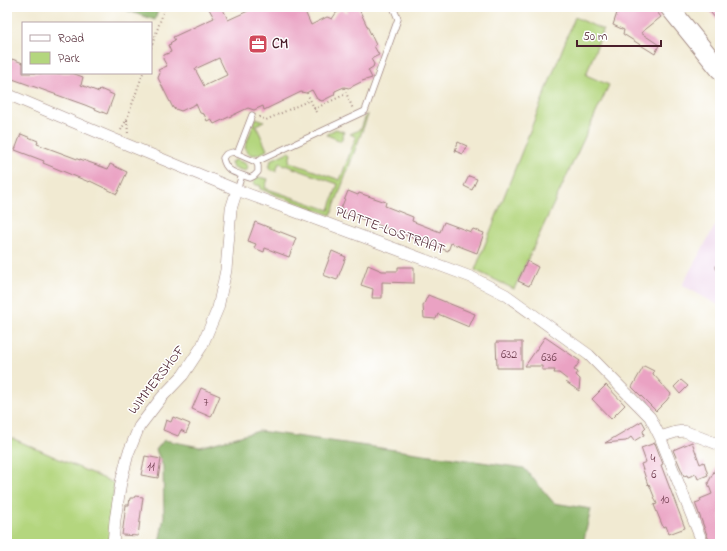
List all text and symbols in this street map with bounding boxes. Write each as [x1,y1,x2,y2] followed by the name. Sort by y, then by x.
[22,22,152,74] legend
[577,22,661,48] scale bar
[583,28,607,46] text: 50 m
[58,30,84,48] text: Road
[247,33,269,55] office icon: CM
[272,34,288,55] place label: CM
[58,50,80,68] text: Park
[332,201,448,261] street label: PLATTE-LOSTRAAT
[123,341,191,419] street label: WIMMERSHOF
[501,346,517,364] house number: 632
[541,349,557,367] house number: 636
[204,394,209,412] house number: 7
[651,450,656,468] house number: 4
[147,458,155,476] house number: 11
[651,466,657,484] house number: 6
[660,491,670,509] house number: 10

